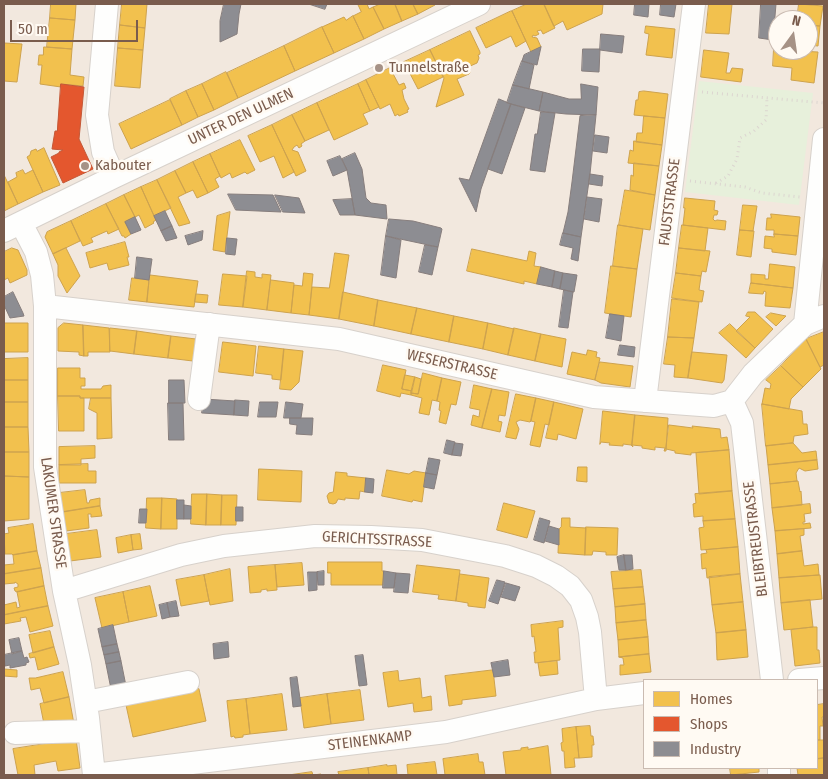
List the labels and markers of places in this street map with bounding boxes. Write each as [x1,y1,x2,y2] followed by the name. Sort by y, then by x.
[389,59,469,77] place label: Tunnelstraße
[373,62,385,74] marker: Tunnelstraße
[95,157,151,175] place label: Kabouter
[79,160,91,172] marker: Kabouter

